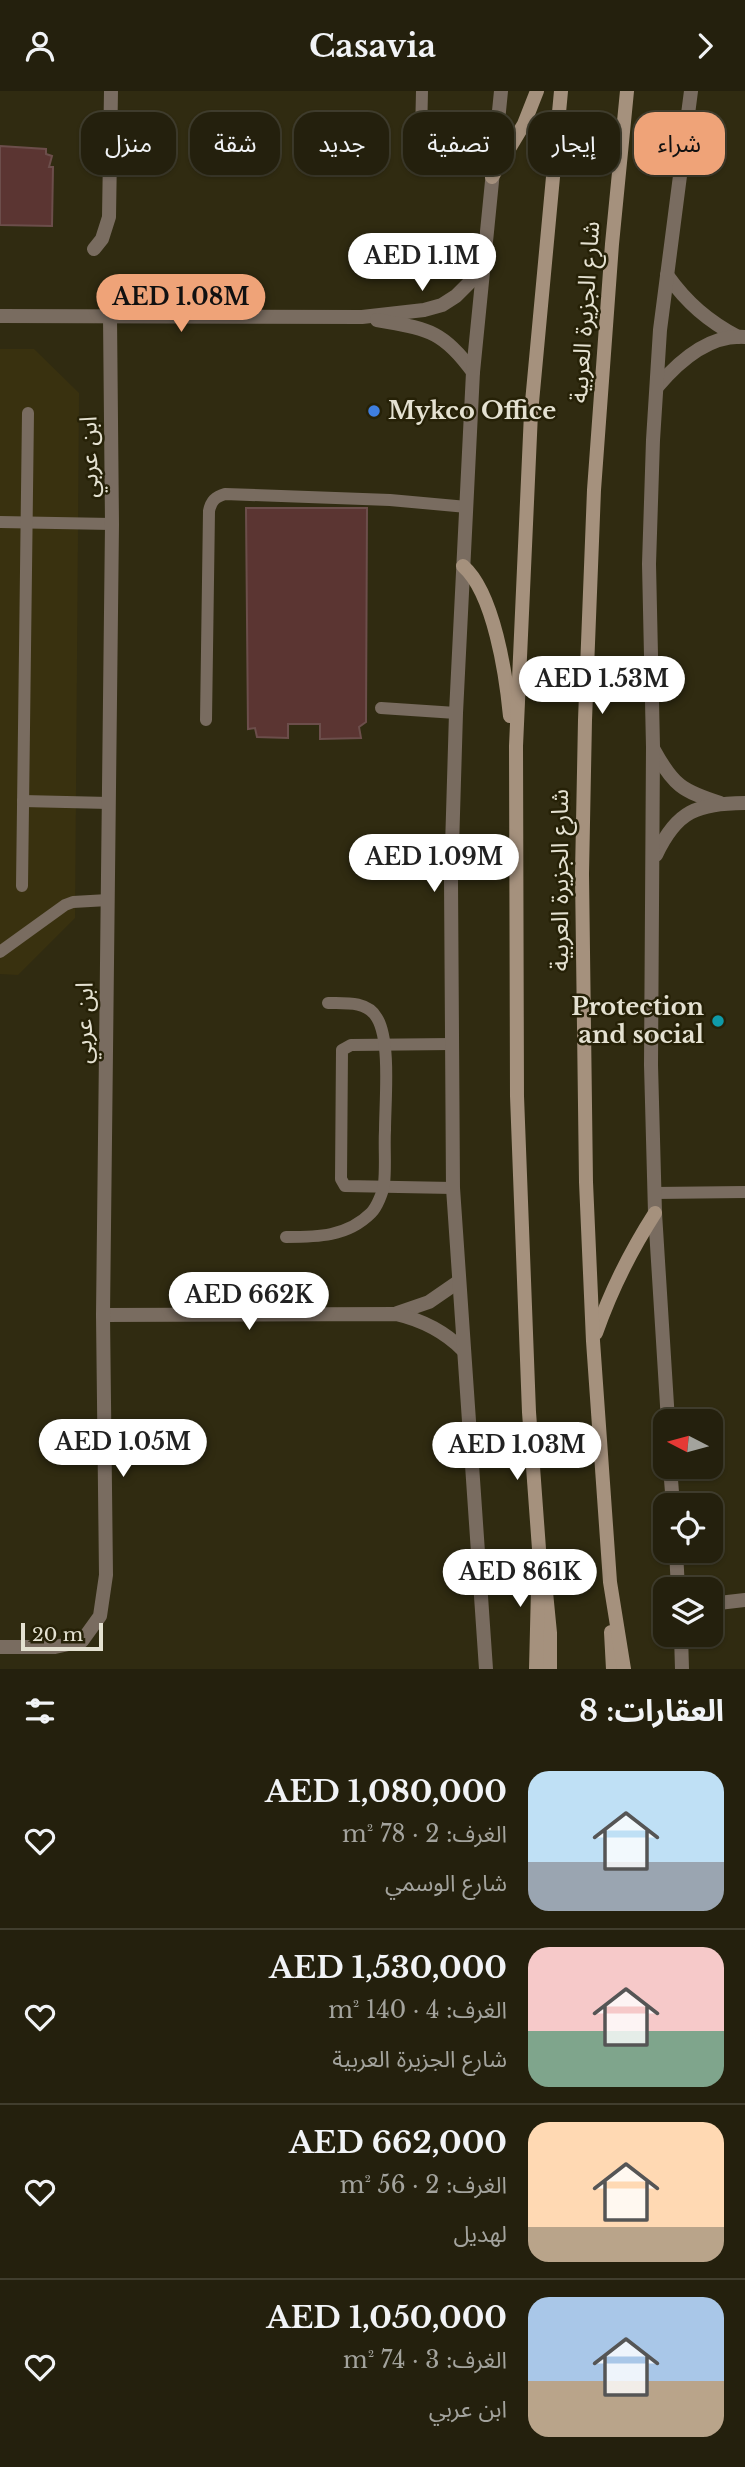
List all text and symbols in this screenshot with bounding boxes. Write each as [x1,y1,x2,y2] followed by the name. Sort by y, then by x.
[309,26,436,66] text: Casavia
[21,27,59,65] icon: person
[686,27,724,65] icon: forward
[81,112,176,175] chip: منزل
[190,112,280,175] chip: شقة
[294,112,389,175] chip: جديد
[403,112,514,175] chip: تصفية
[528,112,620,175] chip: إيجار
[634,112,725,175] chip: شراء
[564,220,608,404] street label: شارع الجزيرة العربية
[350,233,494,293] pin: AED 1.1M
[364,242,480,270] text: AED 1.1M
[101,275,261,334] pin: AED 1.08M
[112,283,250,311] text: AED 1.08M
[388,396,556,425] place label: Mykco Office
[366,403,382,419] marker: Mykco Office
[73,416,108,498] street label: ابن عربي
[522,657,682,716] pin: AED 1.53M
[535,665,669,693] text: AED 1.53M
[545,789,577,971] street label: شارع الجزيرة العربية
[354,835,514,894] pin: AED 1.09M
[365,843,503,871] text: AED 1.09M
[68,982,103,1064] street label: ابن عربي
[571,992,705,1049] place label: Protection and social
[710,1013,726,1029] marker: Protection and social
[177,1273,321,1332] pin: AED 662K
[185,1281,313,1309] text: AED 662K
[653,1409,723,1479] north arrow
[653,1409,723,1647] map controls
[43,1419,203,1479] pin: AED 1.05M
[437,1423,597,1482] pin: AED 1.03M
[55,1428,191,1456] text: AED 1.05M
[448,1431,586,1459] text: AED 1.03M
[653,1493,723,1563] button: locate
[448,1549,592,1609] pin: AED 861K
[459,1558,581,1586] text: AED 861K
[653,1577,723,1647] button: layers
[21,1620,103,1652] scale bar
[32,1623,83,1646] text: 20 m
[21,1692,59,1730] icon: filters
[579,1692,724,1729] text: العقارات: 8
[265,1773,507,1810] text: AED 1,080,000
[584,1799,668,1883] icon: home
[342,1820,507,1848] text: الغرف: 2 · 78 m²
[21,1822,59,1860] icon: heart
[385,1869,507,1897] text: شارع الوسمي
[269,1949,507,1986] text: AED 1,530,000
[584,1975,668,2059] icon: home
[328,1996,507,2024] text: الغرف: 4 · 140 m²
[21,1998,59,2036] icon: heart
[332,2045,507,2073] text: شارع الجزيرة العربية
[289,2124,507,2161] text: AED 662,000
[584,2150,668,2234] icon: home
[340,2171,507,2199] text: الغرف: 2 · 56 m²
[21,2173,59,2211] icon: heart
[453,2220,507,2248] text: لهديل
[266,2299,507,2336] text: AED 1,050,000
[584,2325,668,2409] icon: home
[343,2346,507,2374] text: الغرف: 3 · 74 m²
[21,2348,59,2386] icon: heart
[429,2395,507,2423] text: ابن عربي

